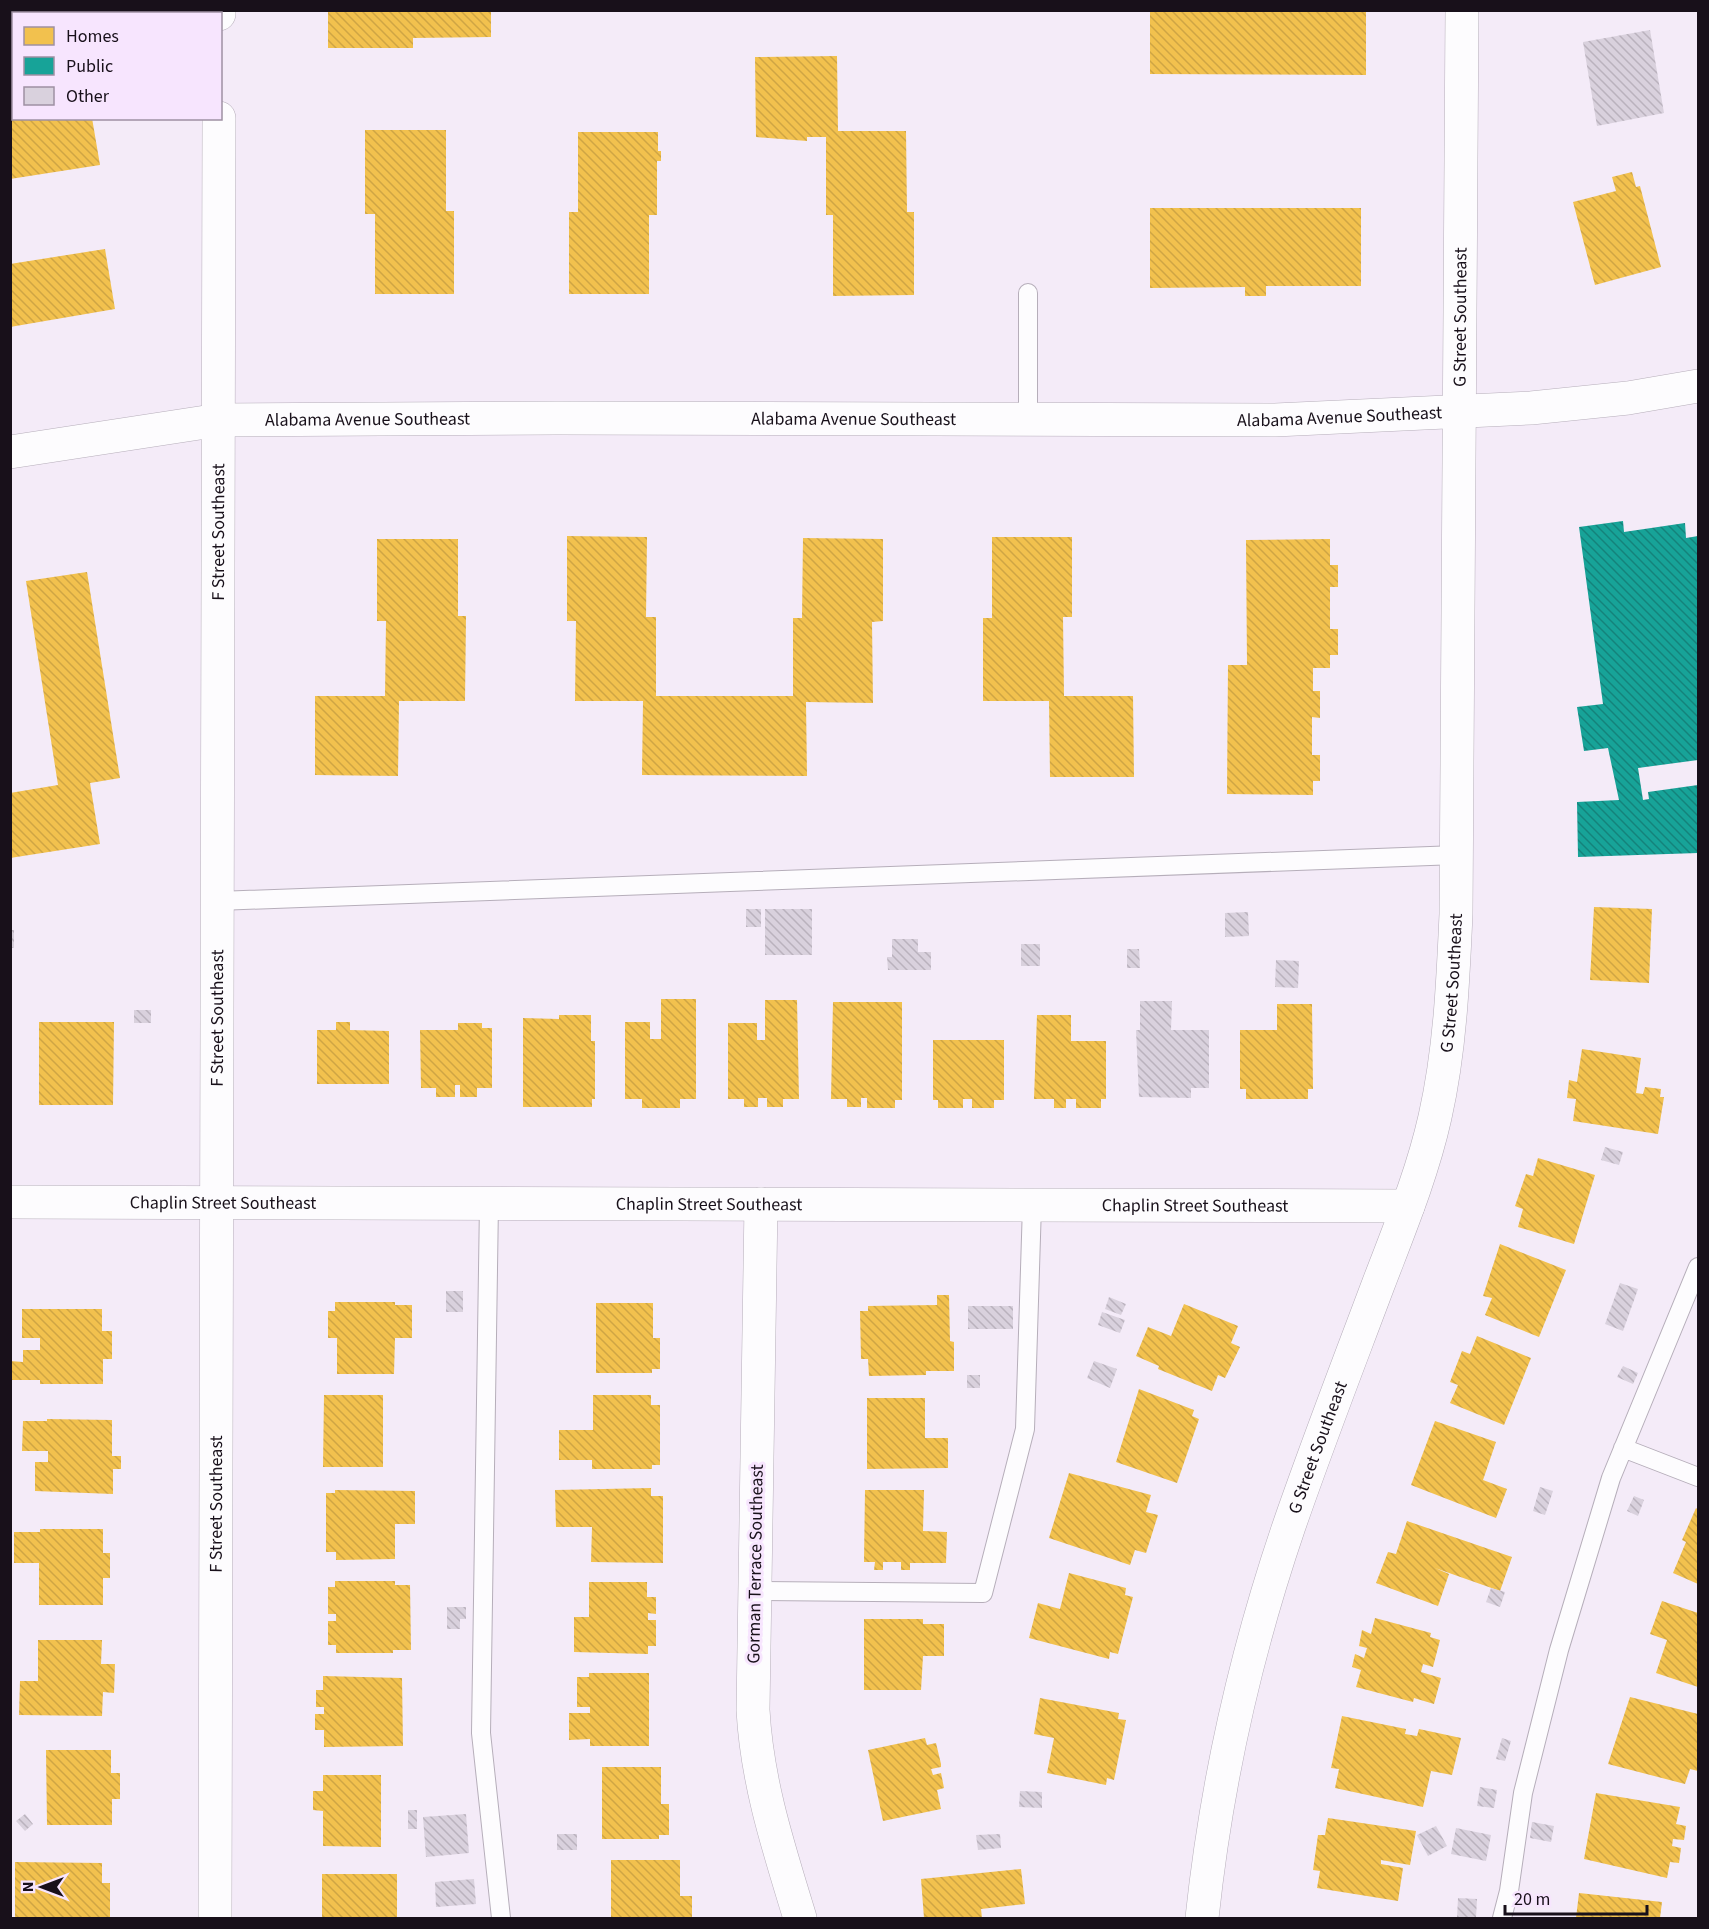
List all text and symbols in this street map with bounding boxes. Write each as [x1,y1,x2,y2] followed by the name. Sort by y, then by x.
[12,12,222,120] legend
[66,24,119,49] text: Homes
[66,54,113,79] text: Public
[66,84,110,109] text: Other
[1447,247,1473,387] street label: G Street Southeast
[1237,400,1443,433] street label: Alabama Avenue Southeast
[265,407,470,433] street label: Alabama Avenue Southeast
[751,407,956,432] street label: Alabama Avenue Southeast
[206,463,231,601] street label: F Street Southeast
[1434,913,1469,1054] street label: G Street Southeast
[205,949,230,1087] street label: F Street Southeast
[130,1190,316,1216] street label: Chaplin Street Southeast
[616,1192,802,1217] street label: Chaplin Street Southeast
[1102,1193,1288,1219] street label: Chaplin Street Southeast
[1282,1378,1354,1517] street label: G Street Southeast
[204,1435,229,1573] street label: F Street Southeast
[741,1464,770,1664] street label: Gorman Terrace Southeast
[12,1857,72,1917] north arrow
[1505,1878,1648,1916] scale bar
[17,1882,39,1892] text: N
[1514,1887,1550,1912] text: 20 m

